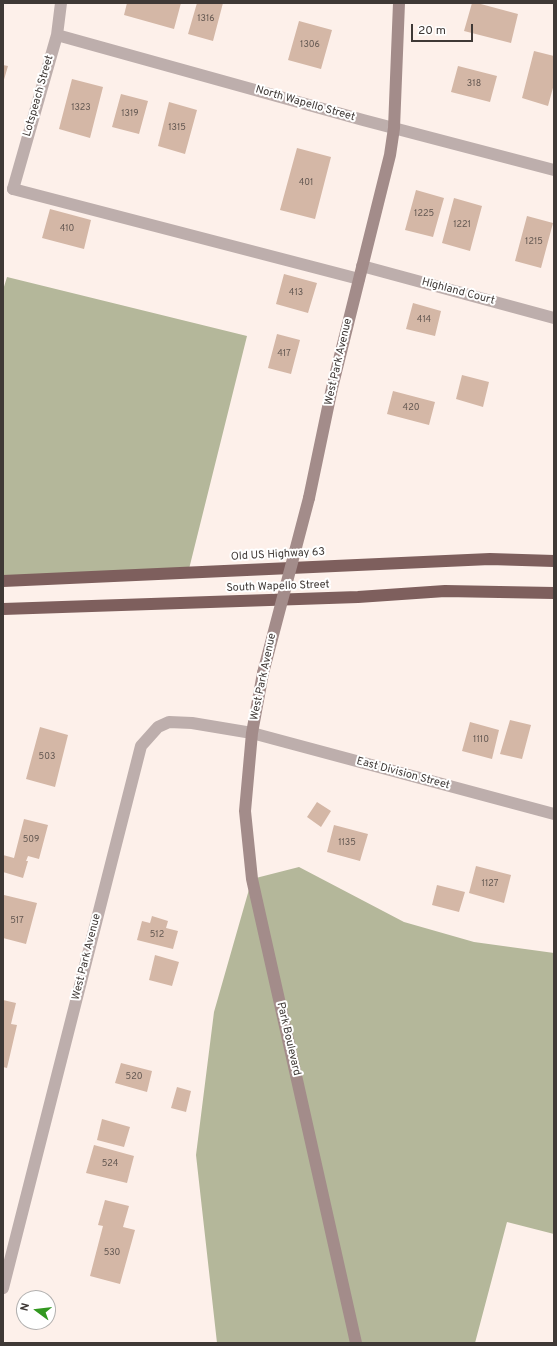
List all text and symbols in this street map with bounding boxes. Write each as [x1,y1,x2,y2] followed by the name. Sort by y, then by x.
[197,14,215,24] house number: 1316
[413,16,475,42] scale bar
[418,23,446,39] text: 20 m
[300,40,320,50] house number: 1306
[21,54,57,138] street label: Lotspeach Street
[467,79,481,89] house number: 318
[254,83,356,125] street label: North Wapello Street
[71,103,91,113] house number: 1323
[121,109,139,119] house number: 1319
[168,123,186,133] house number: 1315
[299,178,313,188] house number: 401
[414,209,434,219] house number: 1225
[453,220,471,230] house number: 1221
[60,224,74,234] house number: 410
[525,237,543,247] house number: 1215
[420,276,496,308] street label: Highland Court
[289,288,303,298] house number: 413
[417,315,431,325] house number: 414
[323,317,355,407] street label: West Park Avenue
[277,349,291,359] house number: 417
[403,403,419,413] house number: 420
[231,546,325,564] street label: Old US Highway 63
[226,579,330,595] street label: South Wapello Street
[248,632,280,722] street label: West Park Avenue
[473,735,489,745] house number: 1110
[39,752,55,762] house number: 503
[355,755,451,793] street label: East Division Street
[23,835,39,845] house number: 509
[338,838,356,848] house number: 1135
[482,879,498,889] house number: 1127
[70,912,104,1002] street label: West Park Avenue
[10,916,24,926] house number: 517
[150,930,164,940] house number: 512
[273,1001,303,1077] street label: Park Boulevard
[126,1072,142,1082] house number: 520
[102,1159,118,1169] house number: 524
[104,1248,120,1258] house number: 530
[16,1290,56,1330] north arrow
[18,1302,33,1313] text: N

